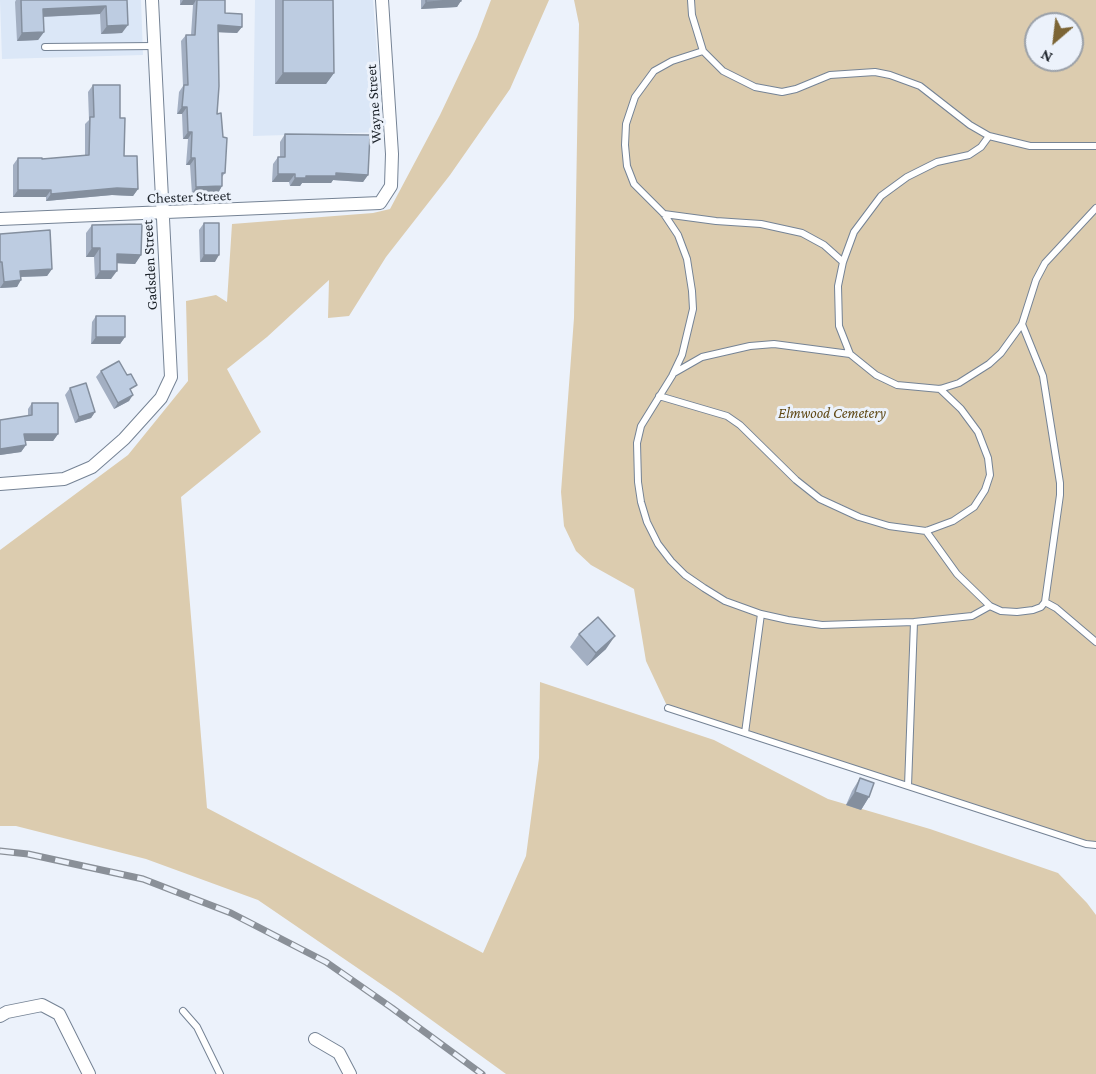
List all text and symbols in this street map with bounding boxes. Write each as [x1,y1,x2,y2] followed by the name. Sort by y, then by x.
[1024,12,1084,72] north arrow
[1037,47,1055,67] text: N
[362,64,386,144] street label: Wayne Street
[147,187,231,207] street label: Chester Street
[139,219,161,311] street label: Gadsden Street
[778,404,886,422] park label: Elmwood Cemetery

